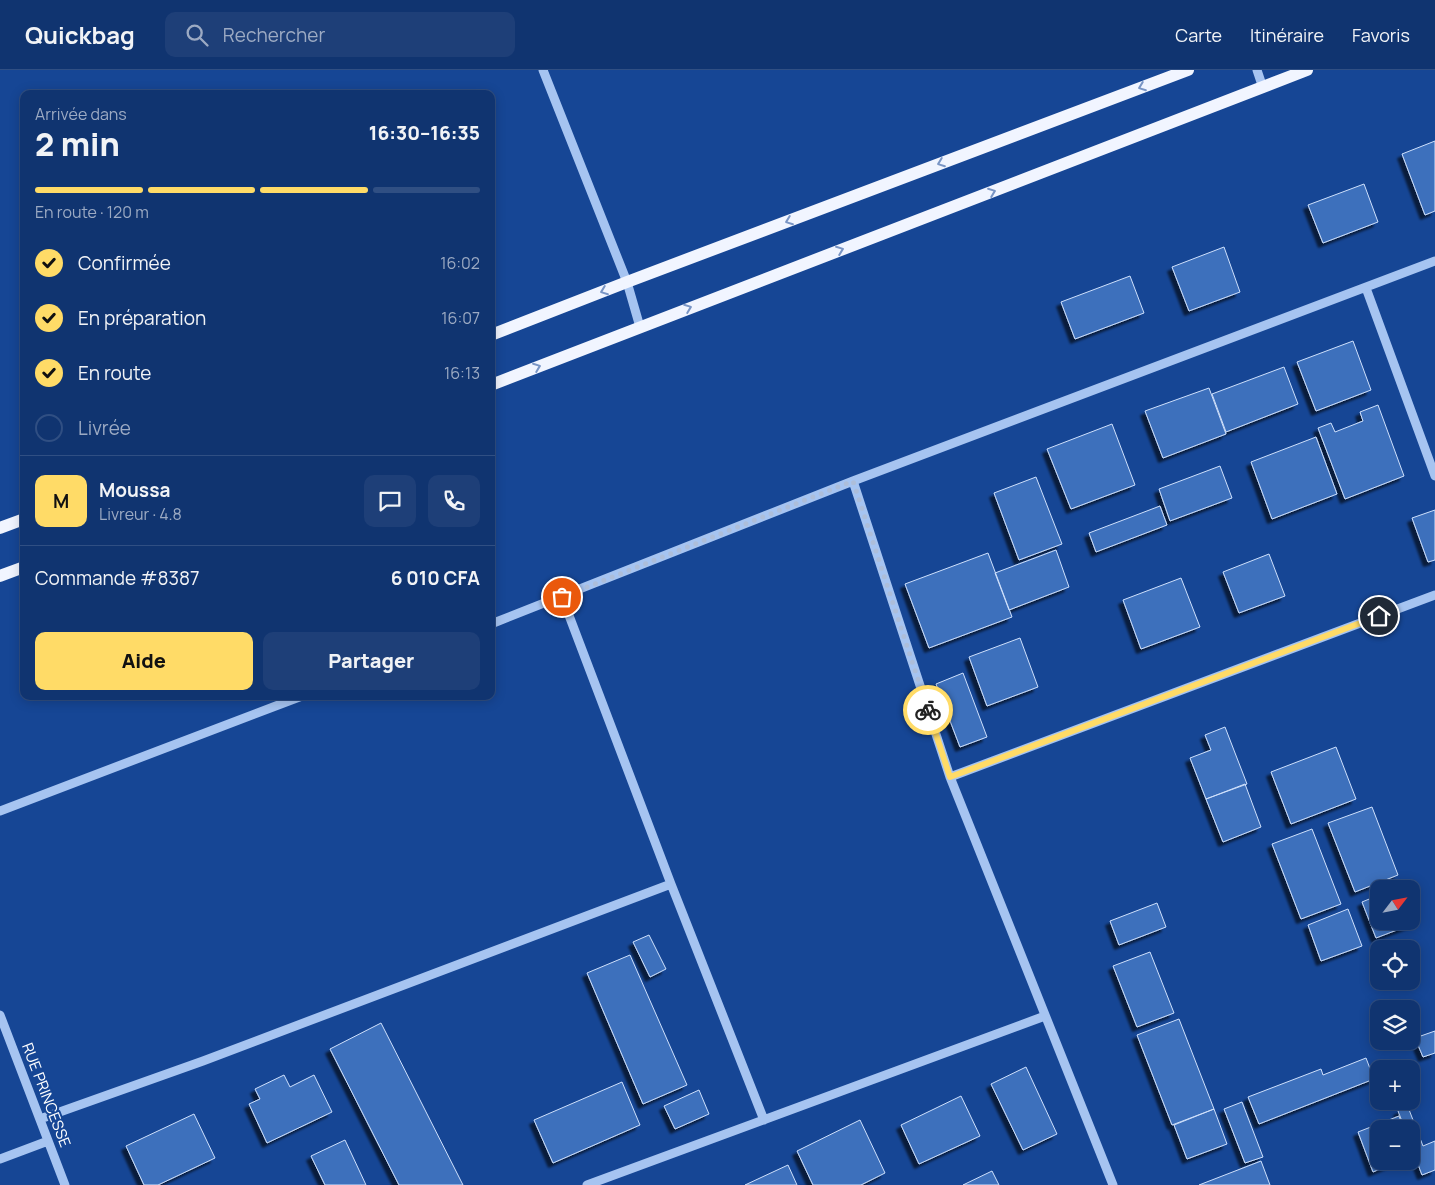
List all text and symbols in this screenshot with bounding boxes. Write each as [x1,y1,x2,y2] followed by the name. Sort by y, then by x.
[165,12,515,57] search box
[25,18,135,51] text: Quickbag
[183,21,211,49] icon: search
[223,22,325,48] text: Rechercher
[1175,23,1222,47] text: Carte
[1250,23,1324,47] text: Itinéraire
[1352,23,1410,47] text: Favoris
[1138,81,1147,91] one-way arrow
[35,103,127,125] text: Arrivée dans
[369,120,480,146] text: 16:30–16:35
[35,122,120,166] text: 2 min
[937,157,946,167] one-way arrow
[987,188,995,198] one-way arrow
[35,201,149,223] text: En route · 120 m
[785,215,794,225] one-way arrow
[835,246,844,256] one-way arrow
[35,249,63,277] icon: check
[78,250,171,276] text: Confirmée
[440,252,480,274] text: 16:02
[600,285,609,295] one-way arrow
[35,304,63,332] icon: check
[683,304,692,314] one-way arrow
[78,305,206,331] text: En préparation
[441,307,480,329] text: 16:07
[35,359,63,387] icon: check
[78,360,151,386] text: En route
[444,362,480,384] text: 16:13
[532,363,541,373] one-way arrow
[78,415,131,441] text: Livrée
[364,475,416,527] button: chat
[428,475,480,527] button: phone
[99,477,170,503] text: Moussa
[53,488,69,514] text: M
[99,503,182,525] text: Livreur · 4.8
[35,565,200,591] text: Commande #8387
[391,565,480,591] text: 6 010 CFA
[541,576,583,618] pin
[548,583,576,611] icon: bag
[1358,595,1400,637] pin
[1365,602,1393,630] icon: home
[35,632,253,690] button: Aide
[263,632,480,690] button: Partager
[903,685,953,735] courier
[914,696,942,724] icon: bike
[1370,880,1420,930] north arrow
[1370,880,1420,1170] map controls
[1370,940,1420,990] button: locate
[1370,1000,1420,1050] button: layers
[17,1040,76,1150] street label: RUE PRINCESSE
[1370,1060,1420,1110] button: +
[1370,1120,1420,1170] button: −

